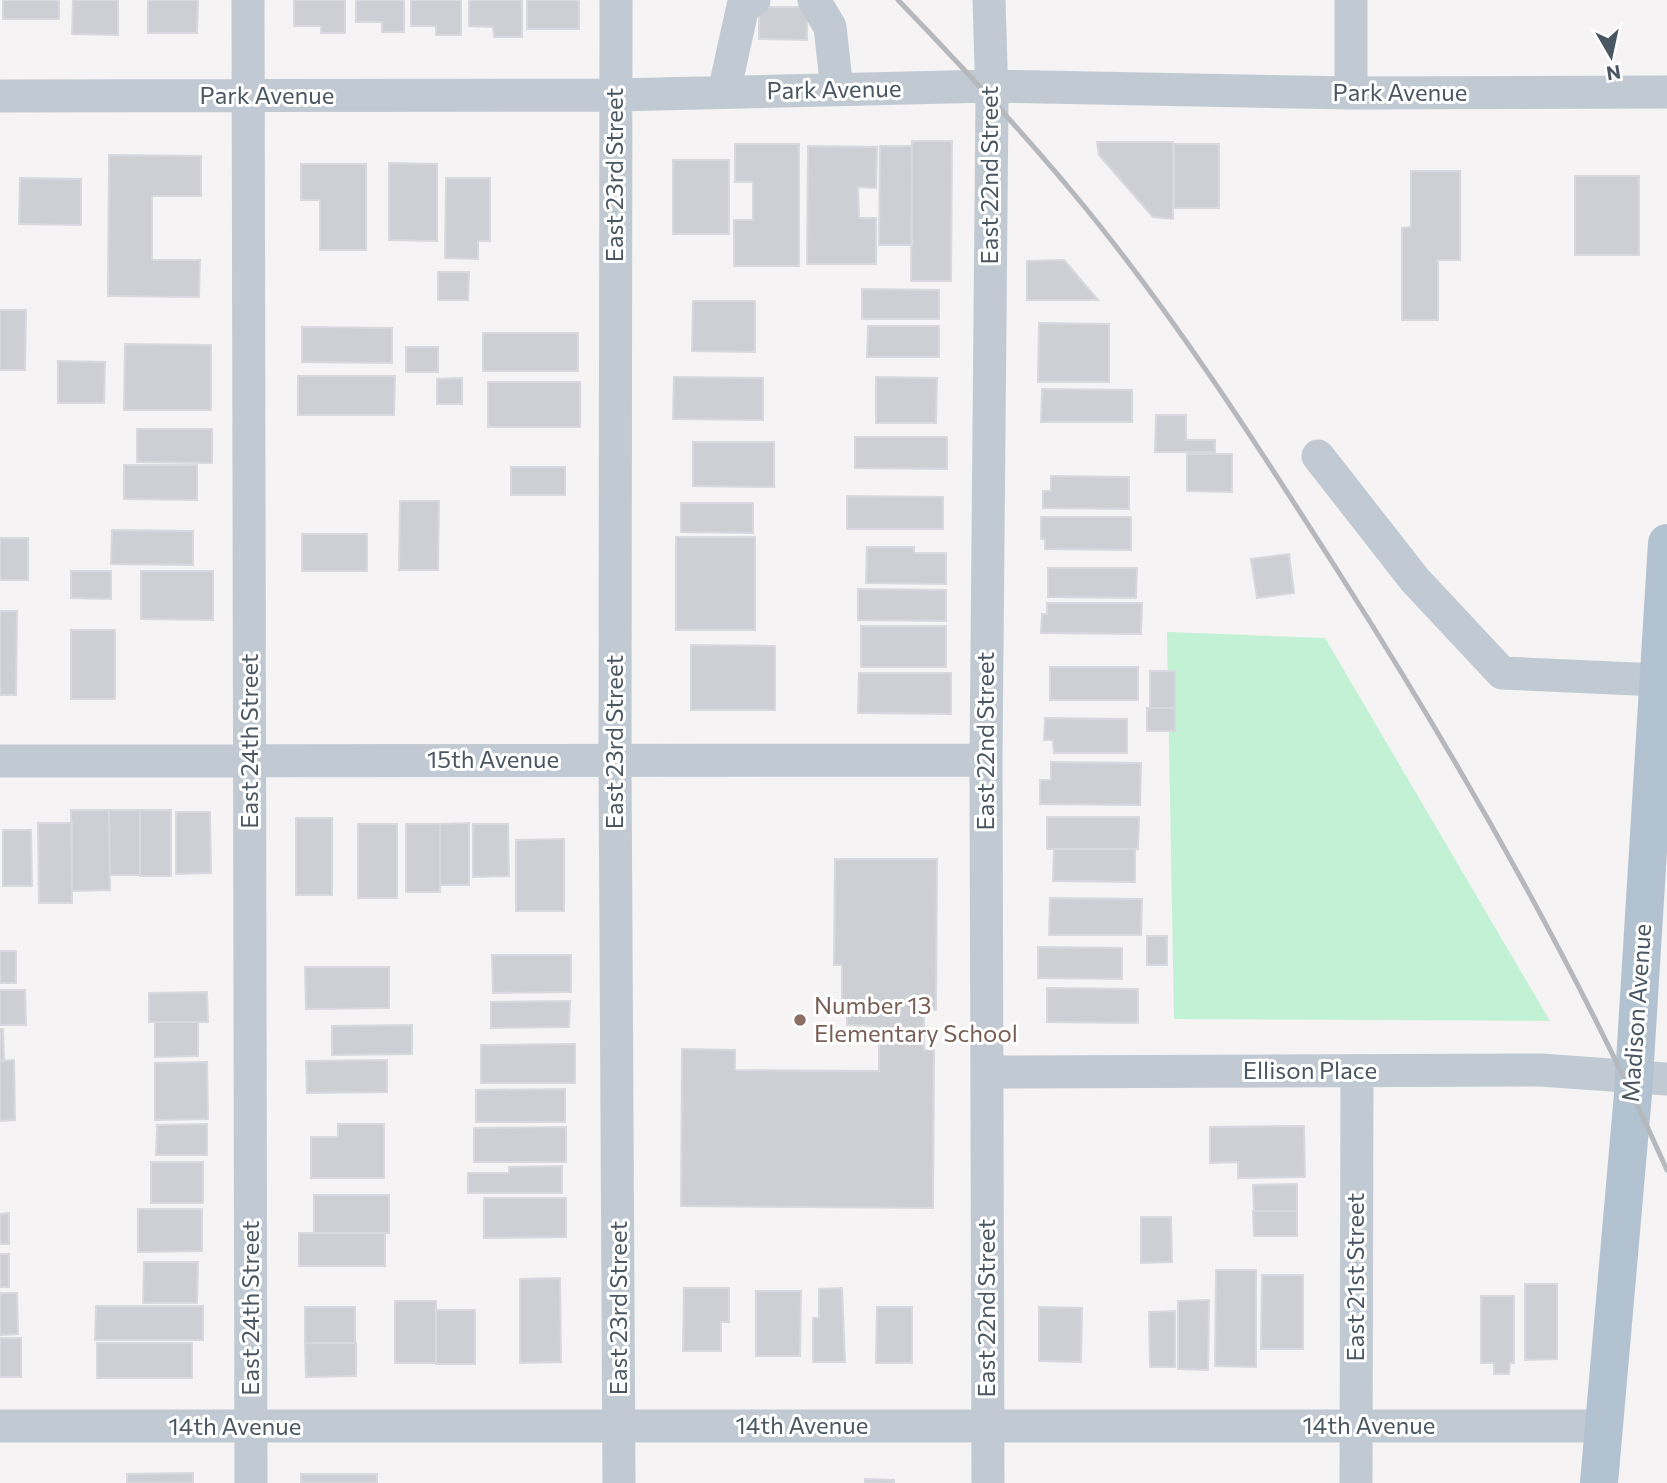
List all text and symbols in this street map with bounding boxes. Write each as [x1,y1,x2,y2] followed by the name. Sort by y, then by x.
[1576,21,1646,91] north arrow
[1605,61,1623,86] text: N
[766,73,902,104] street label: Park Avenue
[1333,77,1467,106] street label: Park Avenue
[200,80,334,109] street label: Park Avenue
[974,85,1003,264] street label: East 22nd Street
[599,88,628,262] street label: East 23rd Street
[970,651,999,830] street label: East 22nd Street
[234,653,263,829] street label: East 24th Street
[599,655,628,829] street label: East 23rd Street
[427,744,559,773] street label: 15th Avenue
[1615,923,1656,1103] street label: Madison Avenue
[814,990,1018,1047] place label: Number 13 Elementary School
[792,1012,808,1028] marker: Number 13 Elementary School
[1243,1055,1377,1084] street label: Ellison Place
[1340,1192,1369,1361] street label: East 21st Street
[971,1218,1000,1397] street label: East 22nd Street
[235,1220,264,1396] street label: East 24th Street
[603,1221,632,1395] street label: East 23rd Street
[736,1410,868,1439] street label: 14th Avenue
[1303,1410,1435,1439] street label: 14th Avenue
[169,1411,301,1440] street label: 14th Avenue

